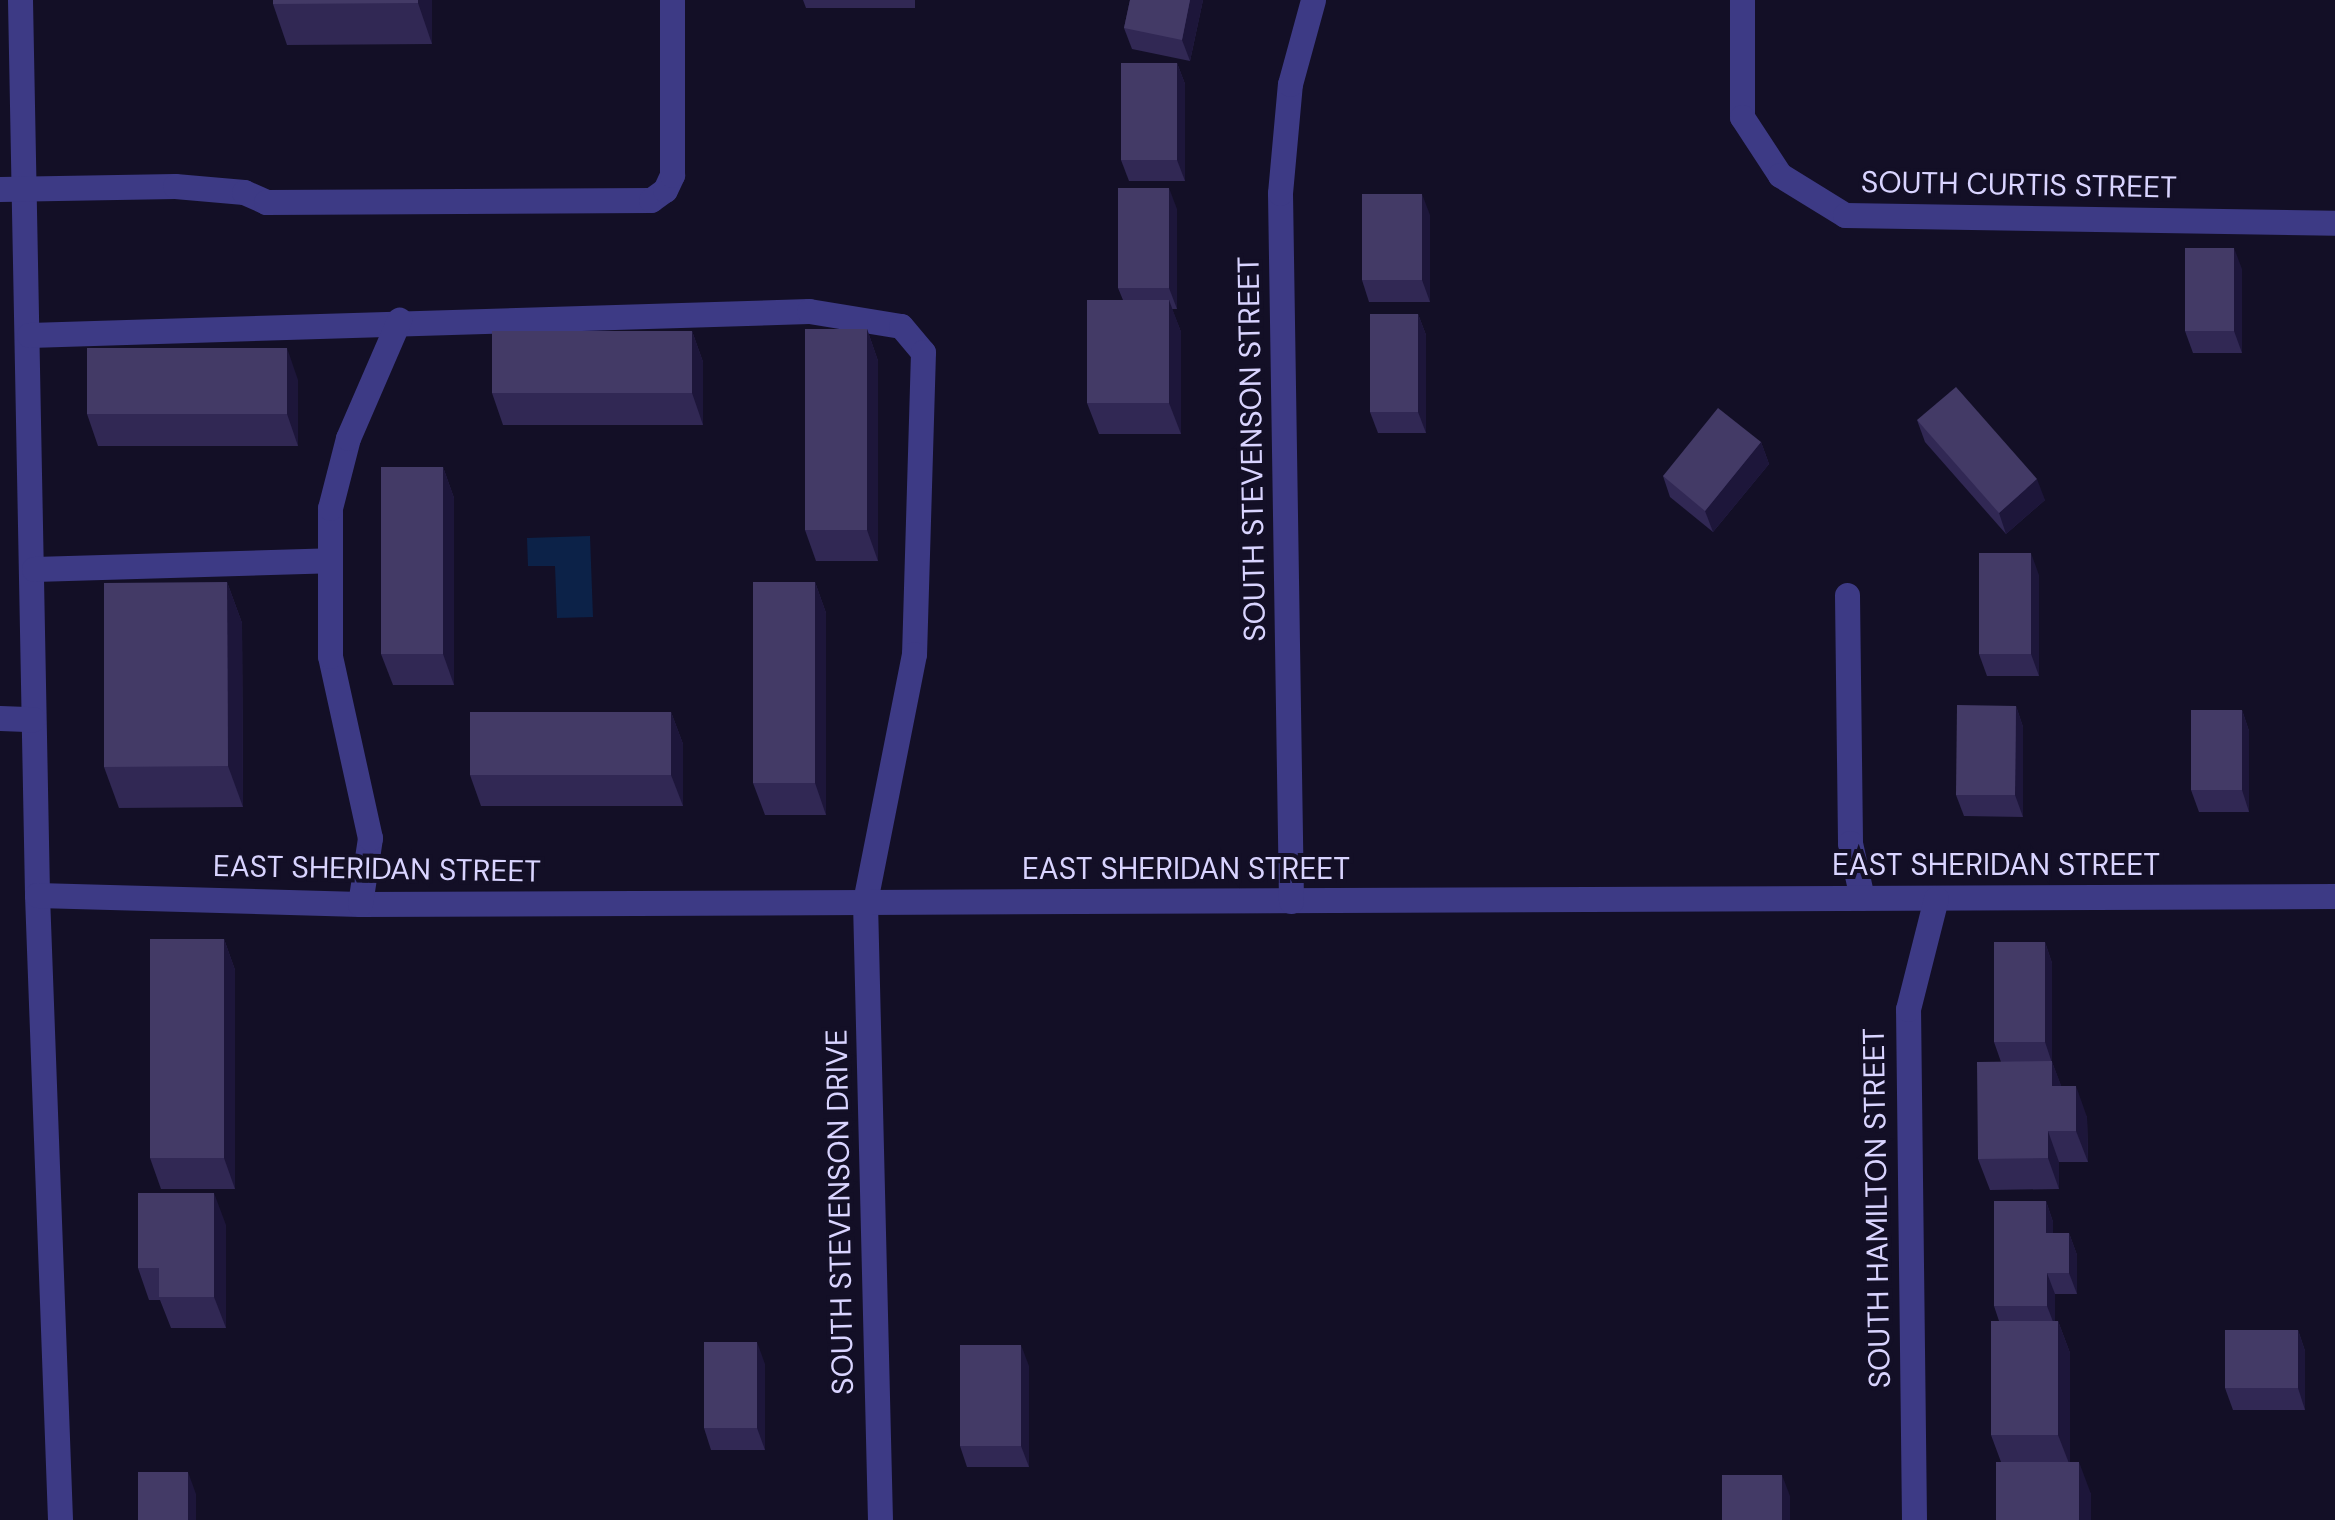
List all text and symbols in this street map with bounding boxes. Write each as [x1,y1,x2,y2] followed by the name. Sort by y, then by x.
[1861,164,2177,206] street label: SOUTH CURTIS STREET
[1231,256,1273,642] street label: SOUTH STEVENSON STREET
[1832,847,2160,883] street label: EAST SHERIDAN STREET
[213,848,541,890] street label: EAST SHERIDAN STREET
[1022,851,1350,887] street label: EAST SHERIDAN STREET
[1856,1027,1898,1389] street label: SOUTH HAMILTON STREET
[819,1029,861,1395] street label: SOUTH STEVENSON DRIVE

